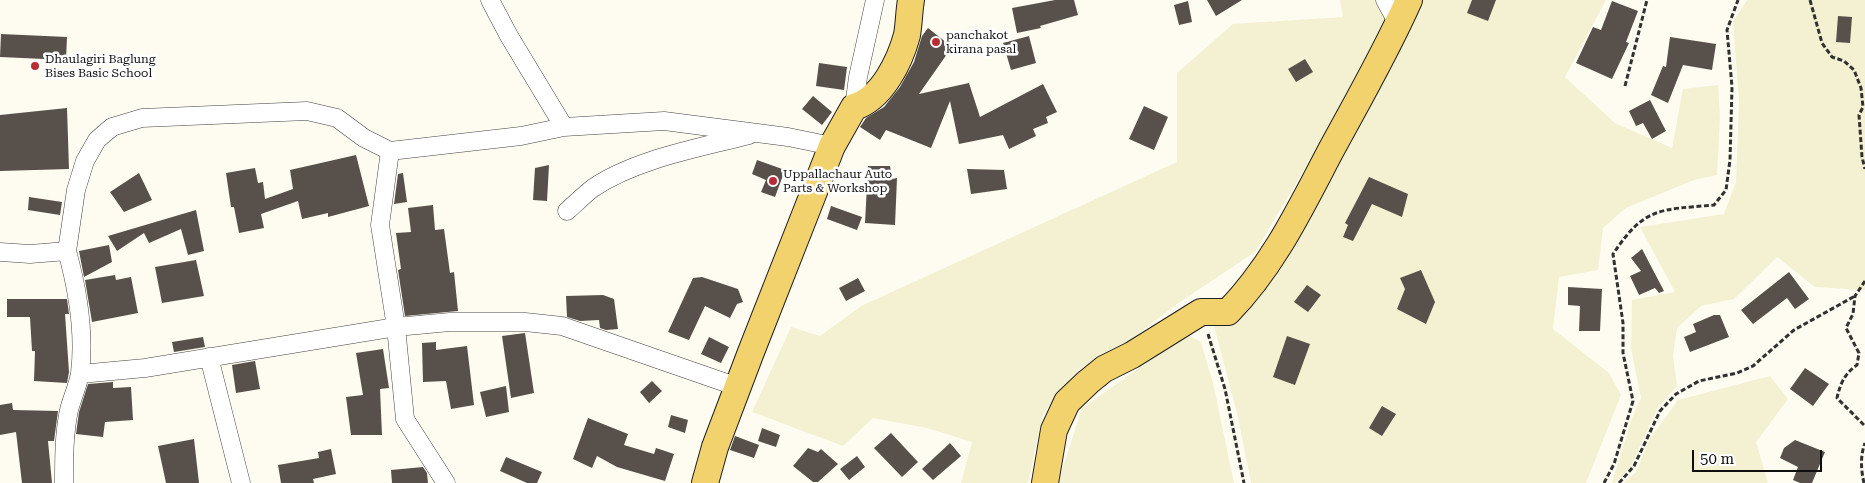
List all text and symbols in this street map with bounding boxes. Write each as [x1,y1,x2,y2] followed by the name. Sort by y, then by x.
[946,28,1016,56] place label: panchakot kirana pasal
[930,36,942,48] marker: panchakot kirana pasal
[45,52,156,80] place label: Dhaulagiri Baglung Bises Basic School
[29,60,41,72] marker: Dhaulagiri Baglung Bises Basic School
[783,167,892,195] place label: Uppallachaur Auto Parts & Workshop
[767,175,779,187] marker: Uppallachaur Auto Parts & Workshop
[1695,440,1825,472] scale bar
[1700,450,1734,468] text: 50 m

